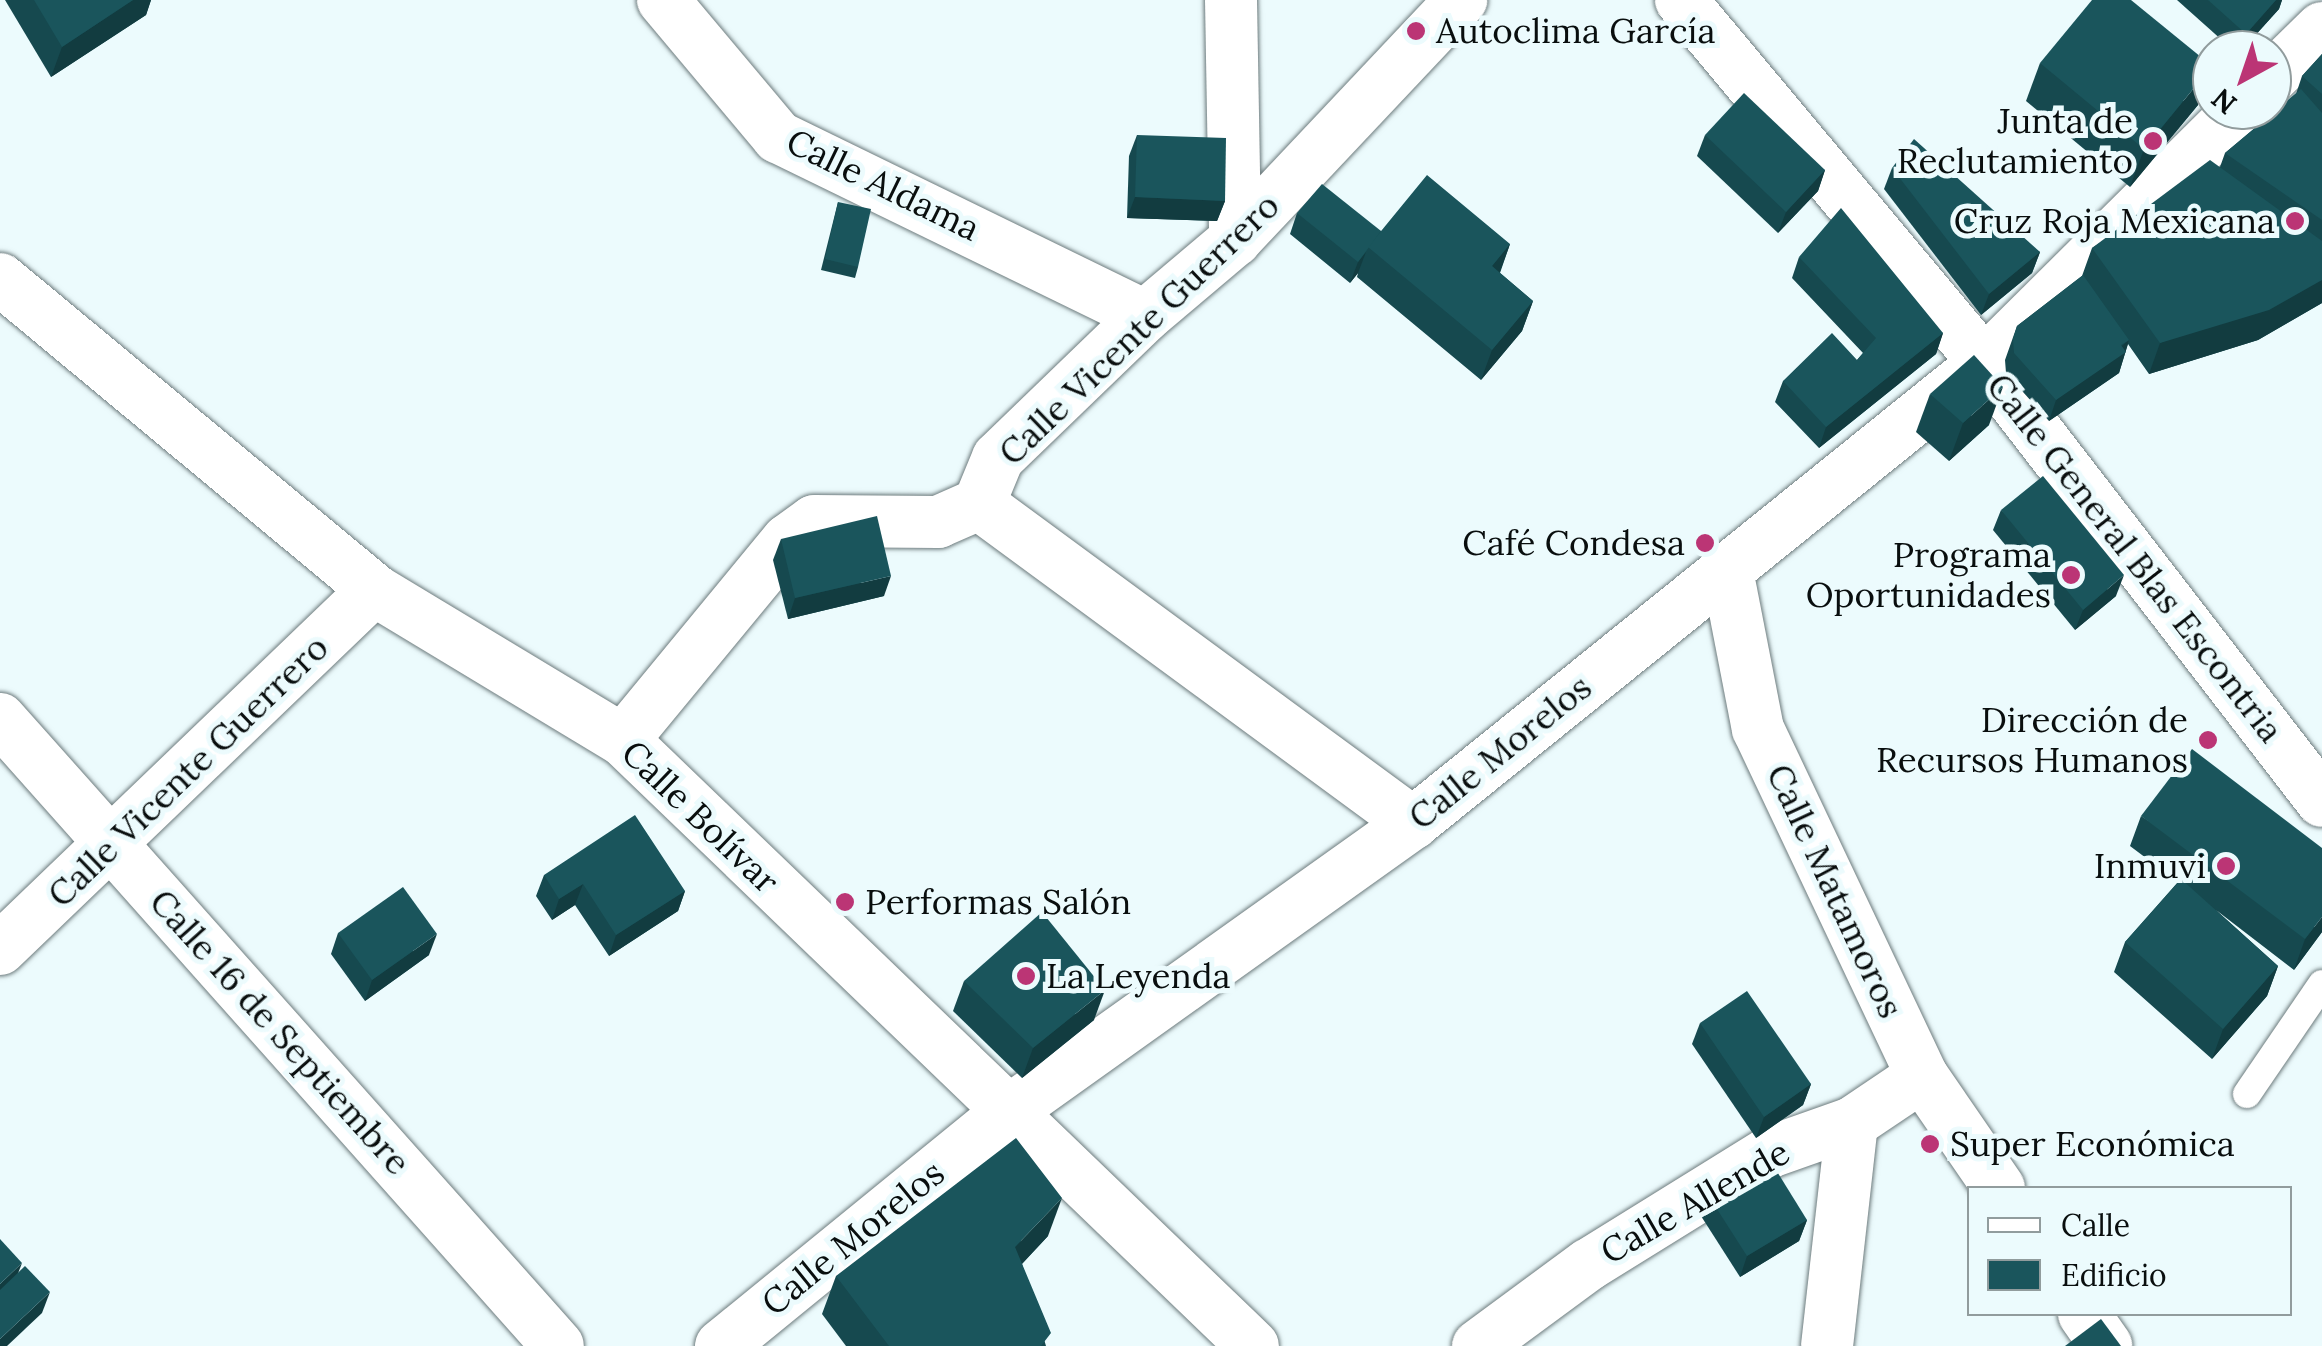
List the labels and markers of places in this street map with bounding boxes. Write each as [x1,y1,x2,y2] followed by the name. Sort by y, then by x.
[1436,10,1715,52] place label: Autoclima García
[1405,20,1427,42] marker: Autoclima García
[1897,100,2133,182] place label: Junta de Reclutamiento
[2142,130,2164,152] marker: Junta de Reclutamiento
[1954,200,2275,242] place label: Cruz Roja Mexicana
[2284,210,2306,232] marker: Cruz Roja Mexicana
[1462,522,1685,564] place label: Café Condesa
[1694,532,1716,554] marker: Café Condesa
[1806,534,2051,616] place label: Programa Oportunidades
[2060,564,2082,586] marker: Programa Oportunidades
[1876,699,2188,781] place label: Dirección de Recursos Humanos
[2197,729,2219,751] marker: Dirección de Recursos Humanos
[2094,845,2206,887] place label: Inmuvi
[2215,855,2237,877] marker: Inmuvi
[865,881,1131,923] place label: Performas Salón
[834,891,856,913] marker: Performas Salón
[1046,955,1231,997] place label: La Leyenda
[1015,965,1037,987] marker: La Leyenda
[1950,1123,2235,1165] place label: Super Económica
[1919,1133,1941,1155] marker: Super Económica

